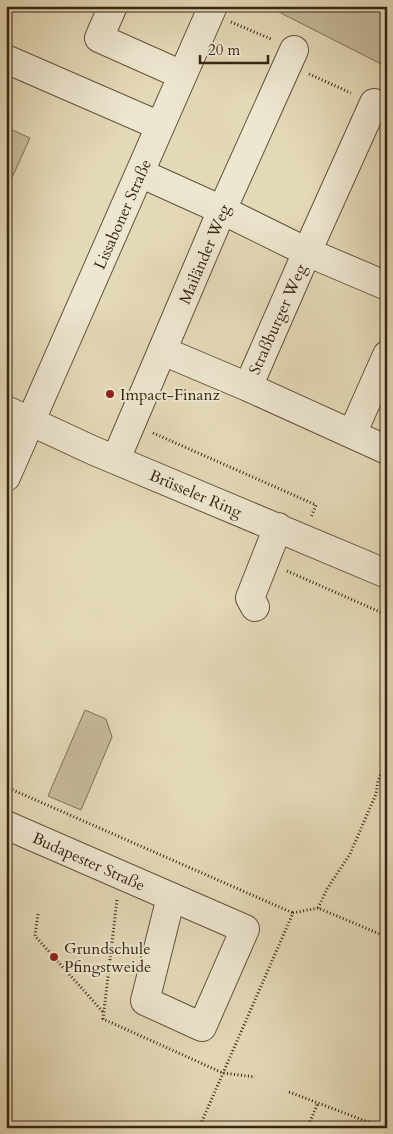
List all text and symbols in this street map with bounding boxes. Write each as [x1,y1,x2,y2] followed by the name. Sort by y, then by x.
[200,32,268,64] scale bar
[208,40,240,60] text: 20 m
[89,156,157,273] street label: Lissaboner Straße
[174,201,236,308] street label: Mailänder Weg
[244,261,312,378] street label: Straßburger Weg
[120,384,220,406] place label: Impact-Finanz
[104,388,116,400] marker: Impact-Finanz
[146,465,245,523] street label: Brüsseler Ring
[29,827,148,897] street label: Budapester Straße
[64,938,151,978] place label: Grundschule Pfingstweide
[48,951,60,963] marker: Grundschule Pfingstweide

